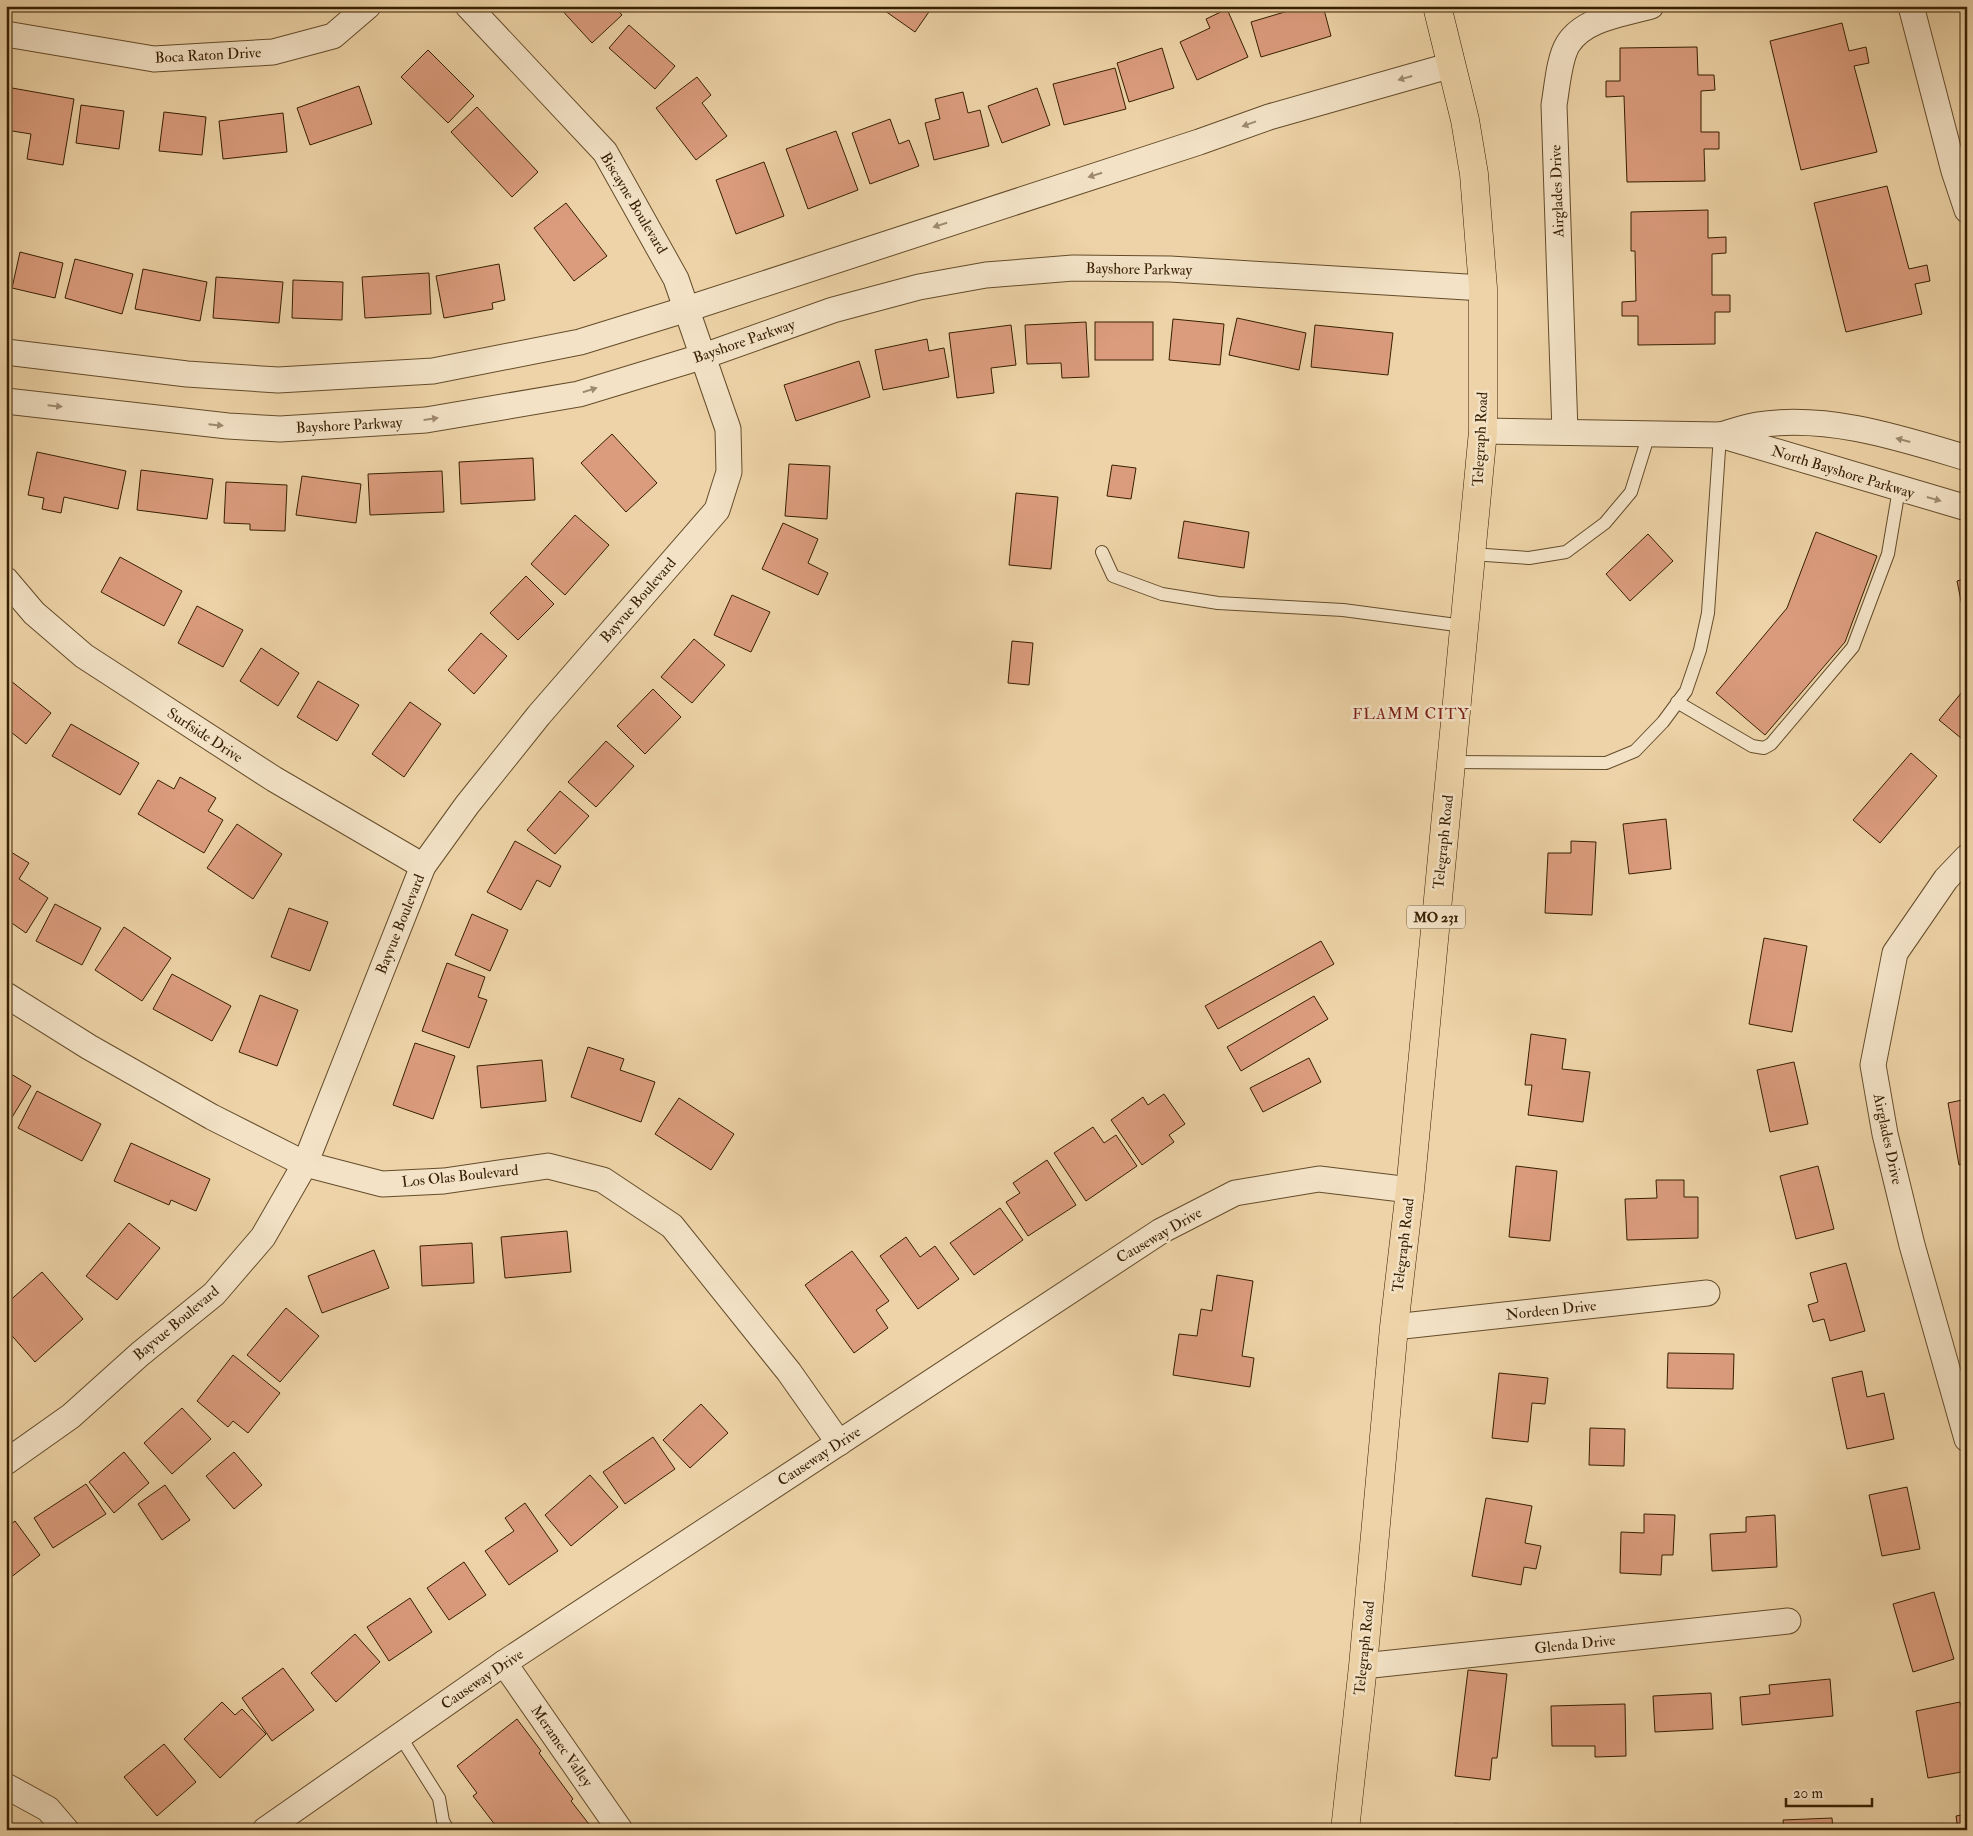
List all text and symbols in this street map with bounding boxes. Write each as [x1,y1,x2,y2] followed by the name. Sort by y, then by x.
[154,43,262,68] street label: Boca Raton Drive
[1397,75,1412,83] one-way arrow
[1241,120,1256,128] one-way arrow
[1546,144,1569,239] street label: Airglades Drive
[596,149,672,258] street label: Biscayne Boulevard
[1087,172,1102,180] one-way arrow
[933,221,948,229] one-way arrow
[1086,259,1193,280] street label: Bayshore Parkway
[691,315,798,368] street label: Bayshore Parkway
[583,386,598,394] one-way arrow
[1469,391,1493,487] street label: Telegraph Road
[47,402,63,410] one-way arrow
[295,413,403,438] street label: Bayshore Parkway
[423,415,439,423] one-way arrow
[208,421,224,429] one-way arrow
[1895,436,1910,444] one-way arrow
[1769,442,1917,503] street label: North Bayshore Parkway
[1927,496,1942,504] one-way arrow
[596,553,681,647] street label: Bayvue Boulevard
[163,704,246,767] street label: Surfside Drive
[1352,704,1470,724] district label: FLAMM CITY
[1429,793,1459,890] street label: Telegraph Road
[372,871,429,977] street label: Bayvue Boulevard
[1407,906,1465,929] road number: MO 231
[1868,1091,1906,1186] street label: Airglades Drive
[401,1161,520,1192] street label: Los Olas Boulevard
[1388,1196,1420,1293] street label: Telegraph Road
[1113,1203,1205,1268] street label: Causeway Drive
[129,1282,224,1365] street label: Bayvue Boulevard
[1505,1296,1597,1325] street label: Nordeen Drive
[774,1422,865,1490] street label: Causeway Drive
[1350,1599,1380,1696] street label: Telegraph Road
[1534,1631,1617,1658] street label: Glenda Drive
[437,1645,527,1714] street label: Causeway Drive
[526,1702,597,1791] street label: Meramec Valley
[1786,1776,1872,1808] scale bar
[1793,1784,1823,1803] text: 20 m

